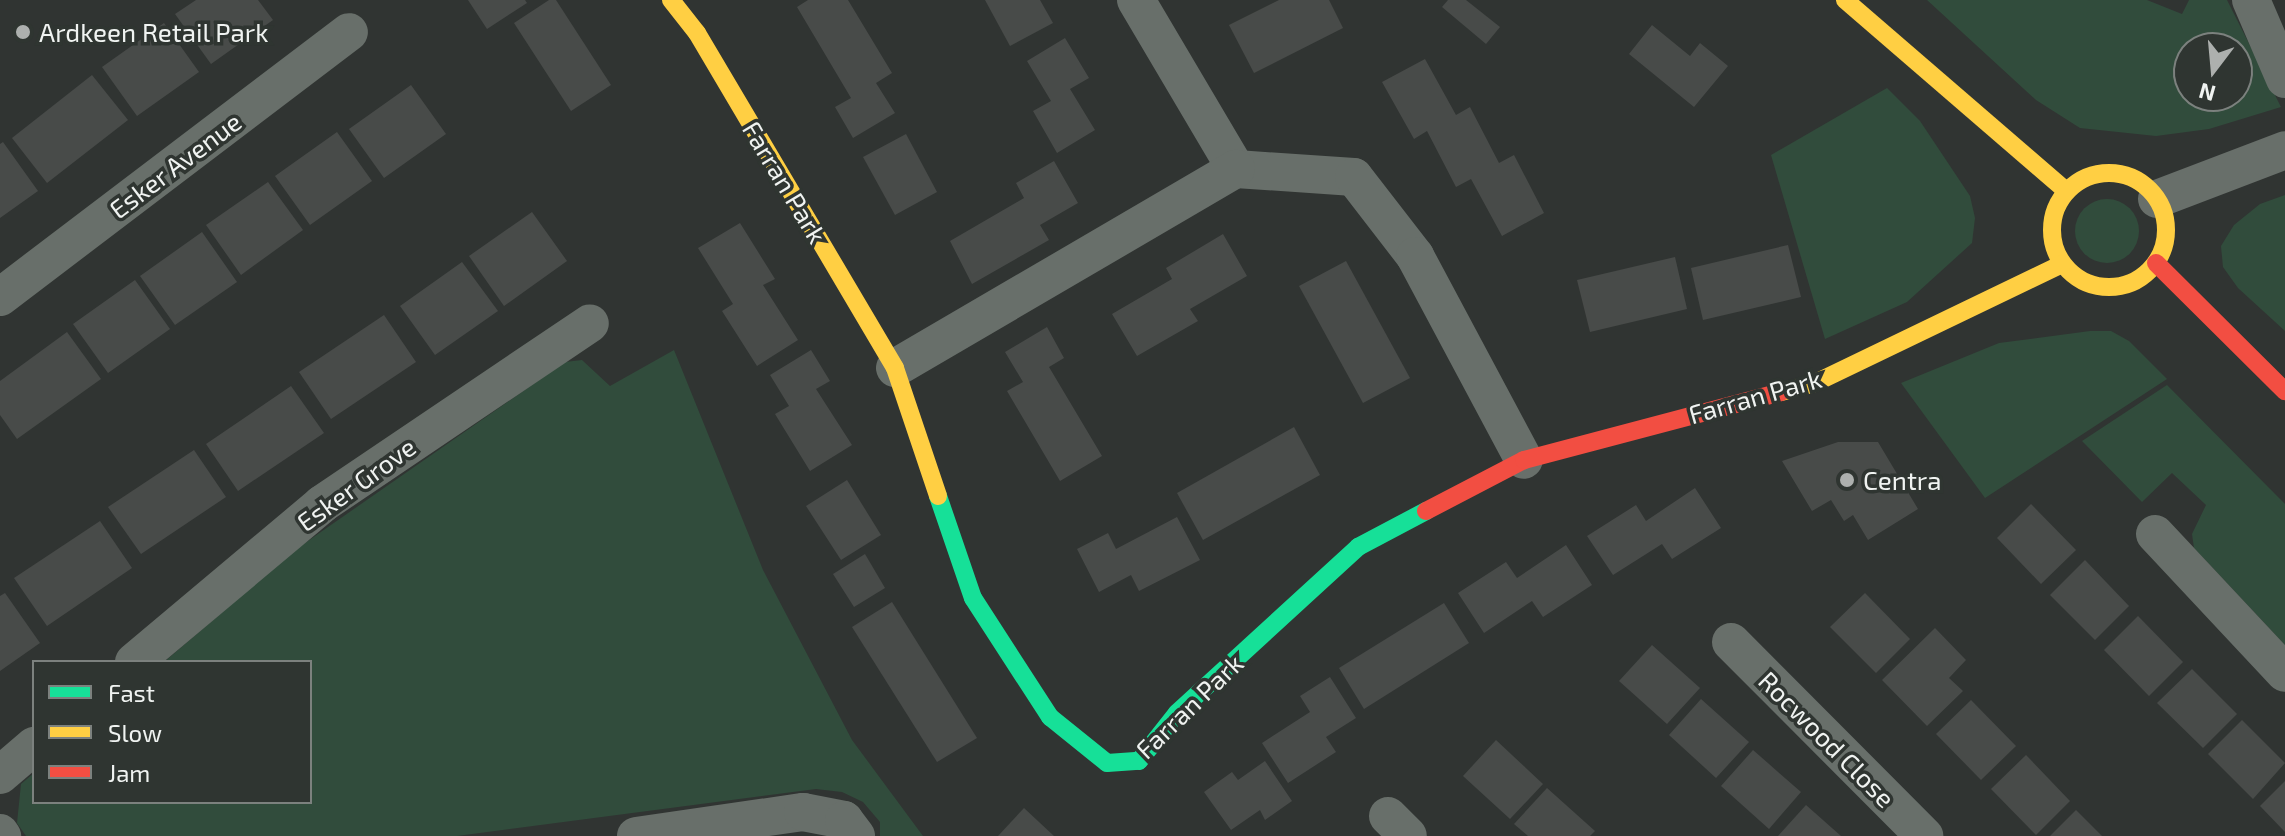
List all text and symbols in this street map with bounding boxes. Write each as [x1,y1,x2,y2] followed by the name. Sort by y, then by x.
[39,16,269,48] place label: Ardkeen Retail Park
[14,23,32,41] marker: Ardkeen Retail Park
[2173,32,2253,112] north arrow
[2196,78,2218,108] text: N
[103,105,247,225] street label: Esker Avenue
[736,115,834,249] street label: Farran Park
[1685,362,1825,430] street label: Farran Park
[290,430,422,538] street label: Esker Grove
[1863,464,1941,496] place label: Centra
[1838,471,1856,489] marker: Centra
[1129,647,1249,765] street label: Farran Park
[32,660,312,804] legend
[1753,665,1901,813] street label: Rocwood Close
[108,678,155,707] text: Fast
[108,718,162,747] text: Slow
[108,758,150,787] text: Jam

